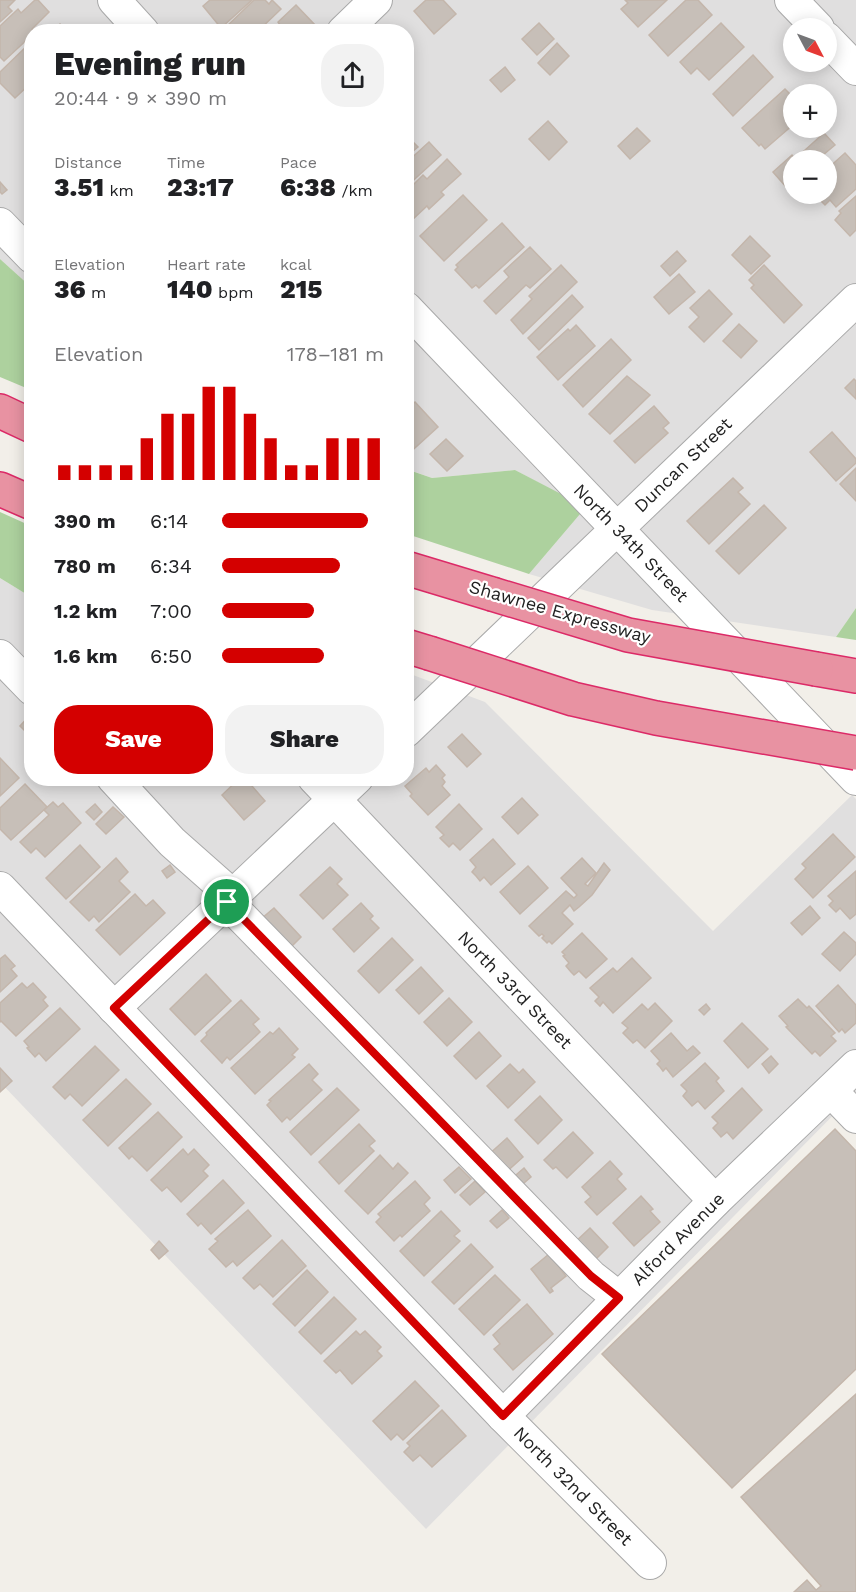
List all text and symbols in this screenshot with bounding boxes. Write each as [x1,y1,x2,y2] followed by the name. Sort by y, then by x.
[783,18,837,72] north arrow
[783,18,837,204] map controls
[54,44,246,83] text: Evening run
[321,44,384,107] button: share
[783,84,837,138] button: +
[54,86,227,110] text: 20:44 · 9 × 390 m
[783,150,837,204] button: −
[54,153,122,172] text: Distance
[167,153,205,172] text: Time
[280,153,317,172] text: Pace
[54,172,104,202] text: 3.51
[167,172,234,202] text: 23:17
[280,172,336,202] text: 6:38
[104,181,134,200] text: km
[336,181,373,200] text: /km
[54,255,125,274] text: Elevation
[167,255,246,274] text: Heart rate
[280,255,312,274] text: kcal
[54,274,86,304] text: 36
[167,274,213,304] text: 140
[280,274,322,304] text: 215
[86,283,106,302] text: m
[213,283,253,302] text: bpm
[54,342,143,366] text: Elevation
[287,342,384,366] text: 178–181 m
[630,413,736,516] street label: Duncan Street
[570,479,693,606] street label: North 34th Street
[54,509,116,533] text: 390 m
[150,509,188,533] text: 6:14
[54,554,116,578] text: 780 m
[150,554,192,578] text: 6:34
[467,576,654,648] street label: Shawnee Expressway
[54,599,117,623] text: 1.2 km
[150,599,192,623] text: 7:00
[54,644,118,668] text: 1.6 km
[150,644,192,668] text: 6:50
[54,705,213,774] button: Save
[225,705,384,774] button: Share
[201,876,252,927] pin
[210,885,243,918] icon: arrive
[454,927,577,1053] street label: North 33rd Street
[627,1188,728,1289] street label: Alford Avenue
[510,1422,637,1550] street label: North 32nd Street

